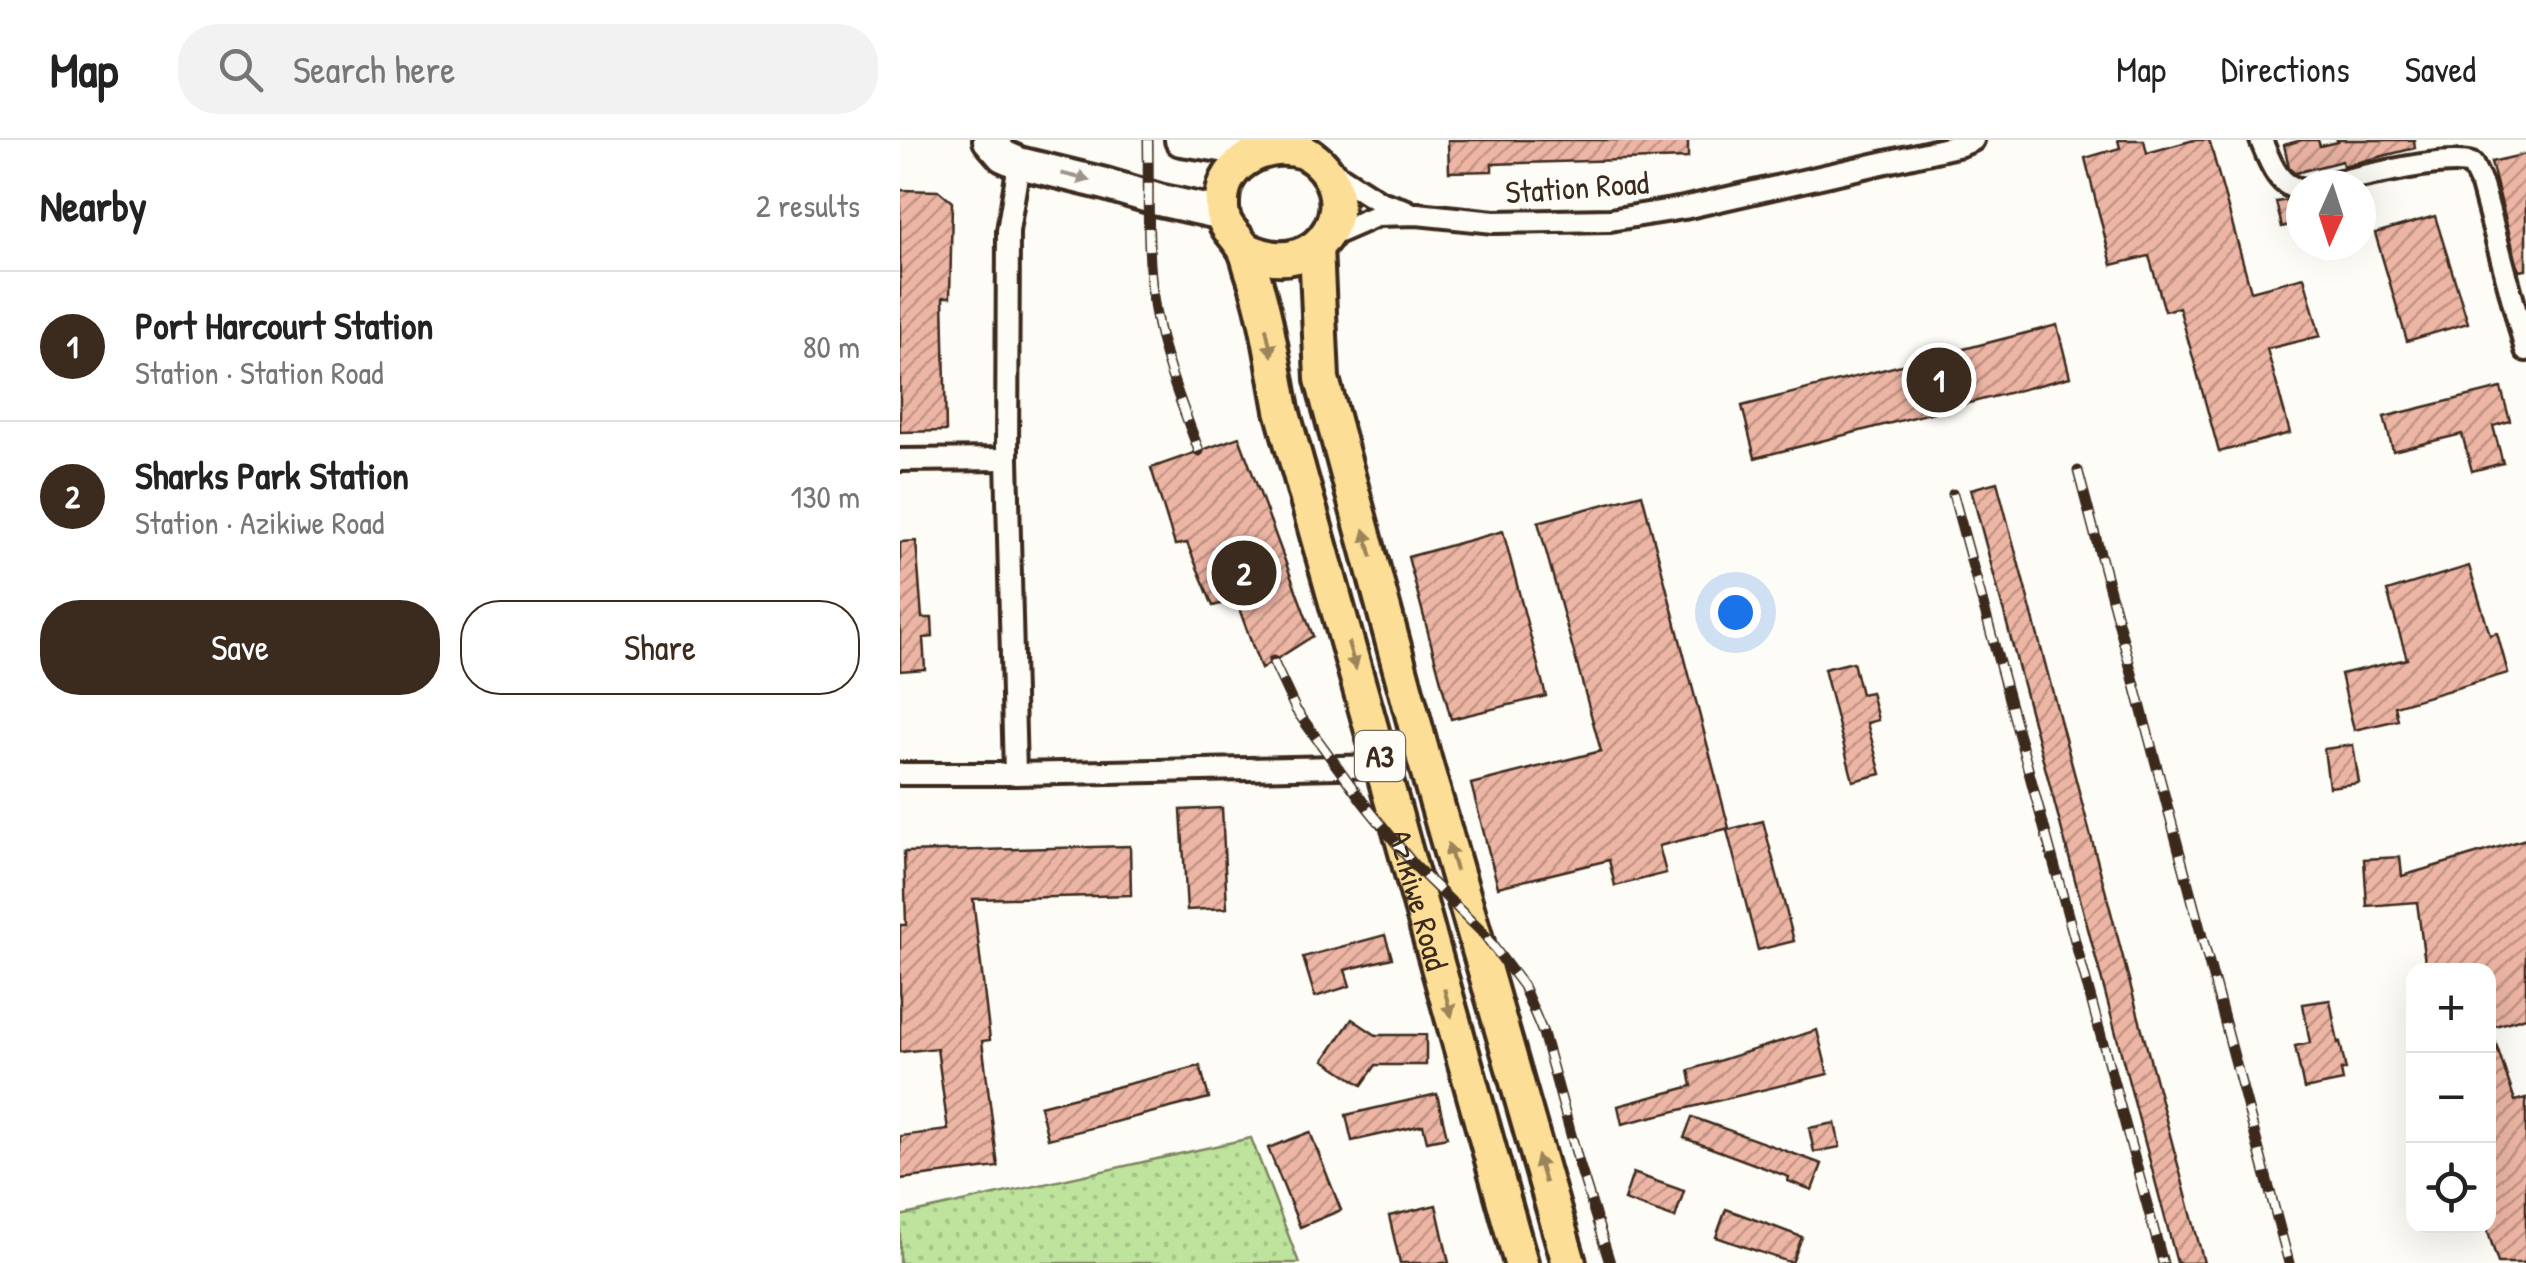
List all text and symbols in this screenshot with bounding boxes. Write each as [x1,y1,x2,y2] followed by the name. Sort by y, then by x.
[178,24,878,114] search box
[50,37,118,102] text: Map
[213,42,268,97] icon: search
[293,43,455,95] text: Search here
[2116,46,2166,93] text: Map
[2221,46,2350,93] text: Directions
[2405,46,2476,93] text: Saved
[1504,161,1650,213] street label: Station Road
[1061,170,1092,185] one-way arrow
[2286,170,2376,260] north arrow
[40,177,147,234] text: Nearby
[756,184,860,227] text: 2 results
[135,299,434,351] text: Port Harcourt Station
[67,325,78,368] text: 1
[803,325,860,368] text: 80 m
[1261,327,1277,358] one-way arrow
[1906,342,1972,418] pin: 1
[135,351,383,394] text: Station · Station Road
[135,449,409,501] text: Sharks Park Station
[65,475,80,518] text: 2
[791,475,860,518] text: 130 m
[135,501,384,544] text: Station · Azikiwe Road
[1359,527,1375,558] one-way arrow
[1212,536,1276,610] pin: 2
[1710,587,1761,638] your location
[40,600,440,695] button: Save
[460,600,860,695] button: Share
[1345,641,1360,672] one-way arrow
[1355,731,1405,781] road number: A3
[1379,824,1459,975] street label: Azikiwe Road
[1444,841,1459,872] one-way arrow
[2406,963,2496,1233] map controls
[2406,963,2496,1053] button: +
[1441,988,1457,1019] one-way arrow
[2406,1053,2496,1143] button: −
[2406,1143,2496,1233] button: locate
[1533,1154,1548,1184] one-way arrow

